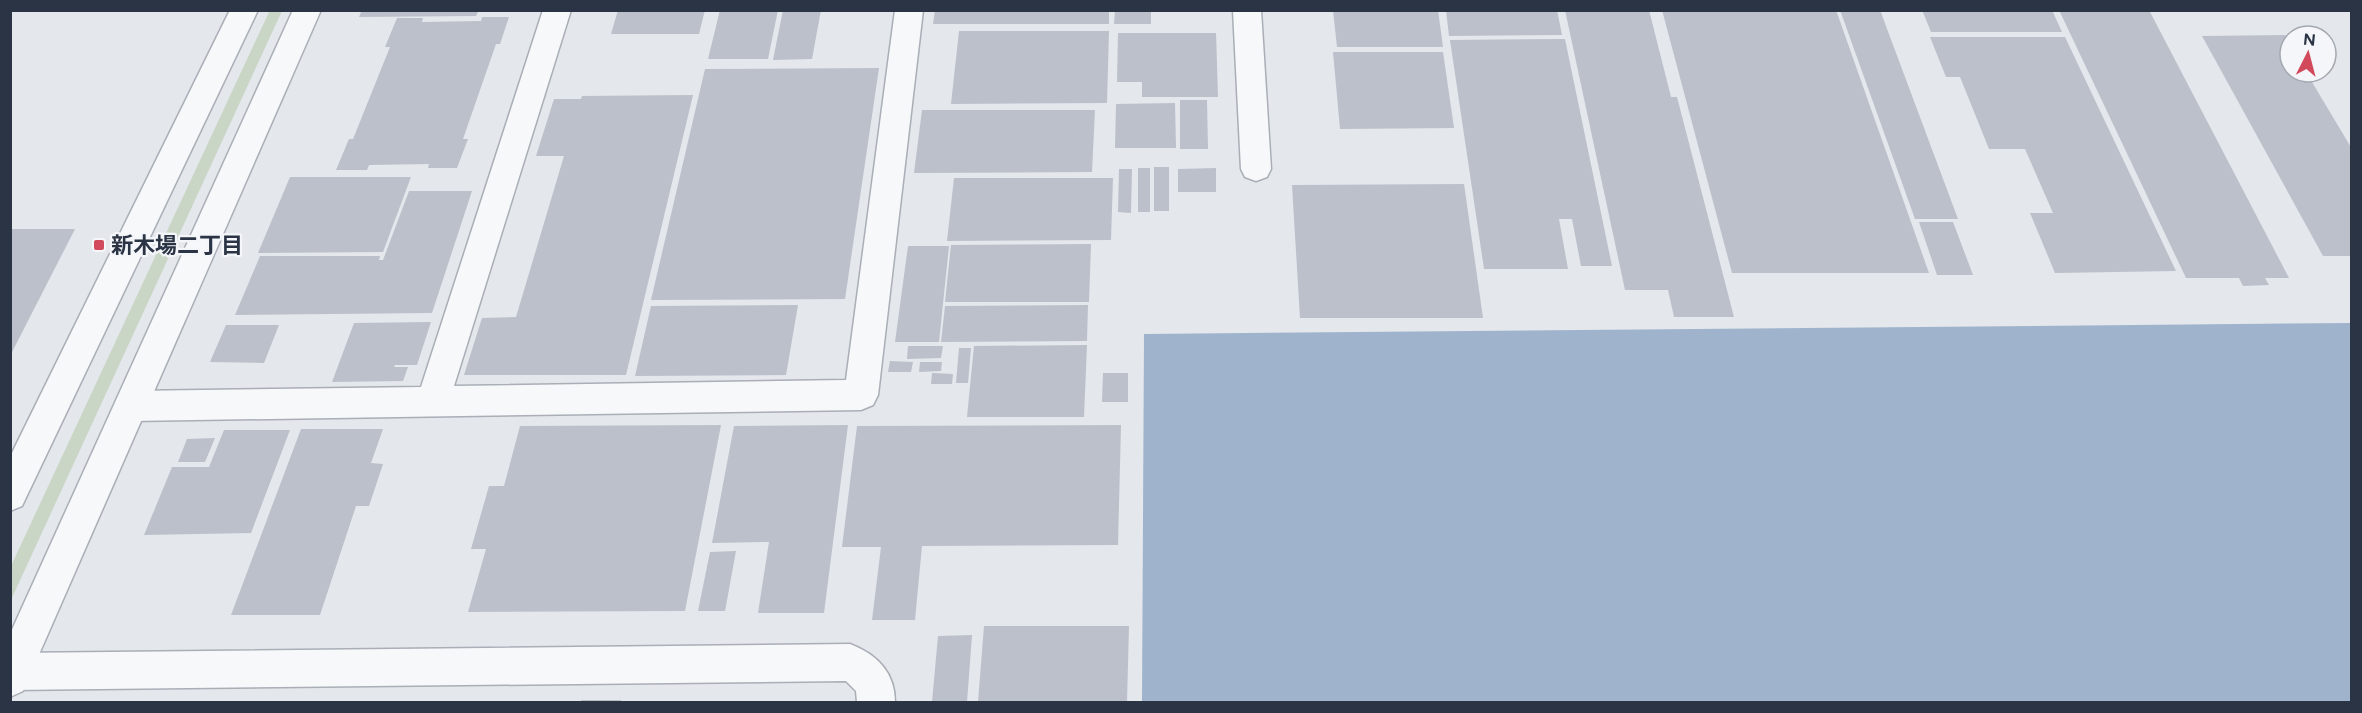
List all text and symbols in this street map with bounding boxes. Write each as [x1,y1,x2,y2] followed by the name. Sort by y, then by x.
[2278,24,2338,84] north arrow
[2302,29,2317,50] text: N
[111,232,243,259] place label: 新木場二丁目
[92,238,106,252] marker: 新木場二丁目

